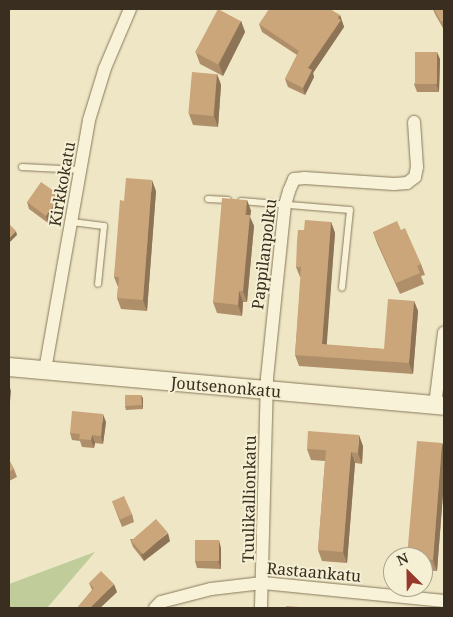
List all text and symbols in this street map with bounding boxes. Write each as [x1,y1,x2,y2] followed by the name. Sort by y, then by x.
[45,140,79,228] street label: Kirkkokatu
[248,198,280,310] street label: Pappilanpolku
[170,373,282,401] street label: Joutsenonkatu
[238,435,260,563] street label: Tuulikallionkatu
[383,547,433,597] north arrow
[394,548,411,570] text: N
[266,558,362,586] street label: Rastaankatu

